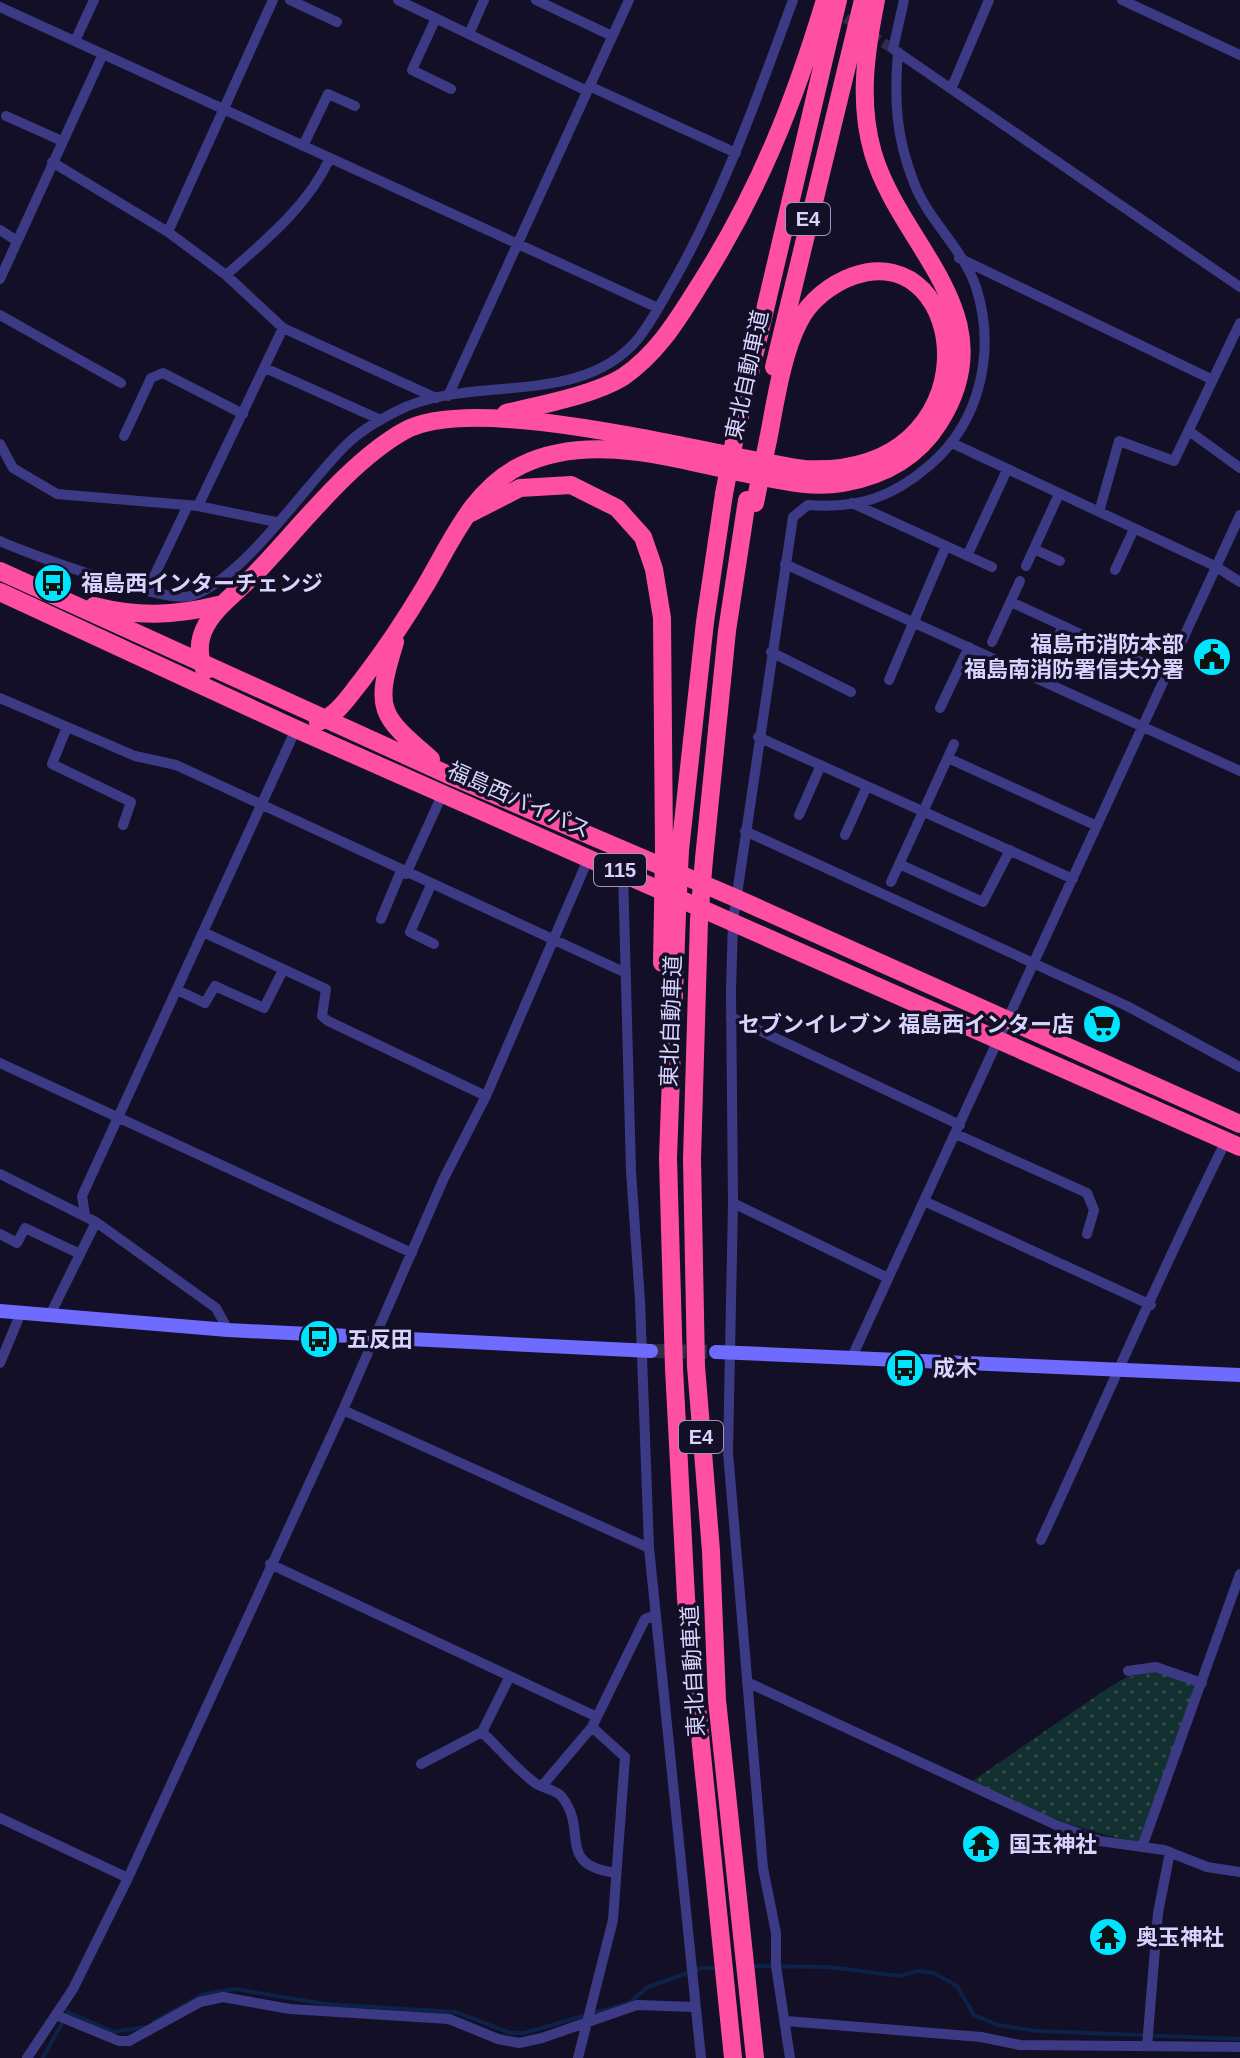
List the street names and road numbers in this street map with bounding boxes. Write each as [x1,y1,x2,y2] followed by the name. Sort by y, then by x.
[786,203,830,235] road number: E4
[721,308,773,442] street label: 東北自動車道
[444,757,594,843] street label: 福島西バイパス
[594,854,646,886] road number: 115
[656,955,686,1087] street label: 東北自動車道
[679,1421,723,1453] road number: E4
[677,1604,709,1738] street label: 東北自動車道

